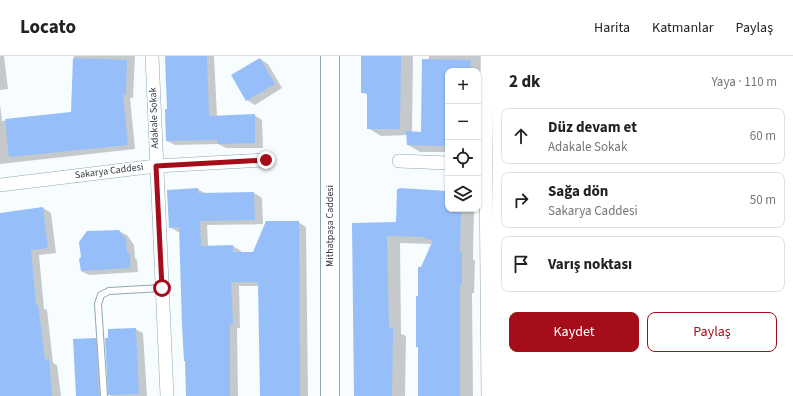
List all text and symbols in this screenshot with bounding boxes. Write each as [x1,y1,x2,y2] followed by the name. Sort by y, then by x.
[20,14,76,41] text: Locato
[594,18,630,38] text: Harita
[652,18,714,38] text: Katmanlar
[736,18,773,38] text: Paylaş
[445,68,481,212] map controls
[445,68,481,104] button: +
[509,70,540,94] text: 2 dk
[712,73,777,91] text: Yaya · 110 m
[146,87,162,149] street label: Adakale Sokak
[445,104,481,140] button: −
[548,117,637,138] text: Düz devam et
[510,125,532,147] icon: ahead
[750,127,776,145] text: 60 m
[548,138,627,156] text: Adakale Sokak
[445,140,481,176] button: locate
[257,151,275,169] route end
[74,160,144,182] street label: Sakarya Caddesi
[445,176,481,212] button: layers
[548,181,608,202] text: Sağa dön
[323,185,337,267] street label: Mithatpaşa Caddesi
[510,189,532,211] icon: right
[750,191,776,209] text: 50 m
[548,202,638,220] text: Sakarya Caddesi
[510,253,532,275] icon: arrive
[548,254,632,275] text: Varış noktası
[153,279,171,297] route start
[509,312,639,352] button: Kaydet
[647,312,777,352] button: Paylaş

